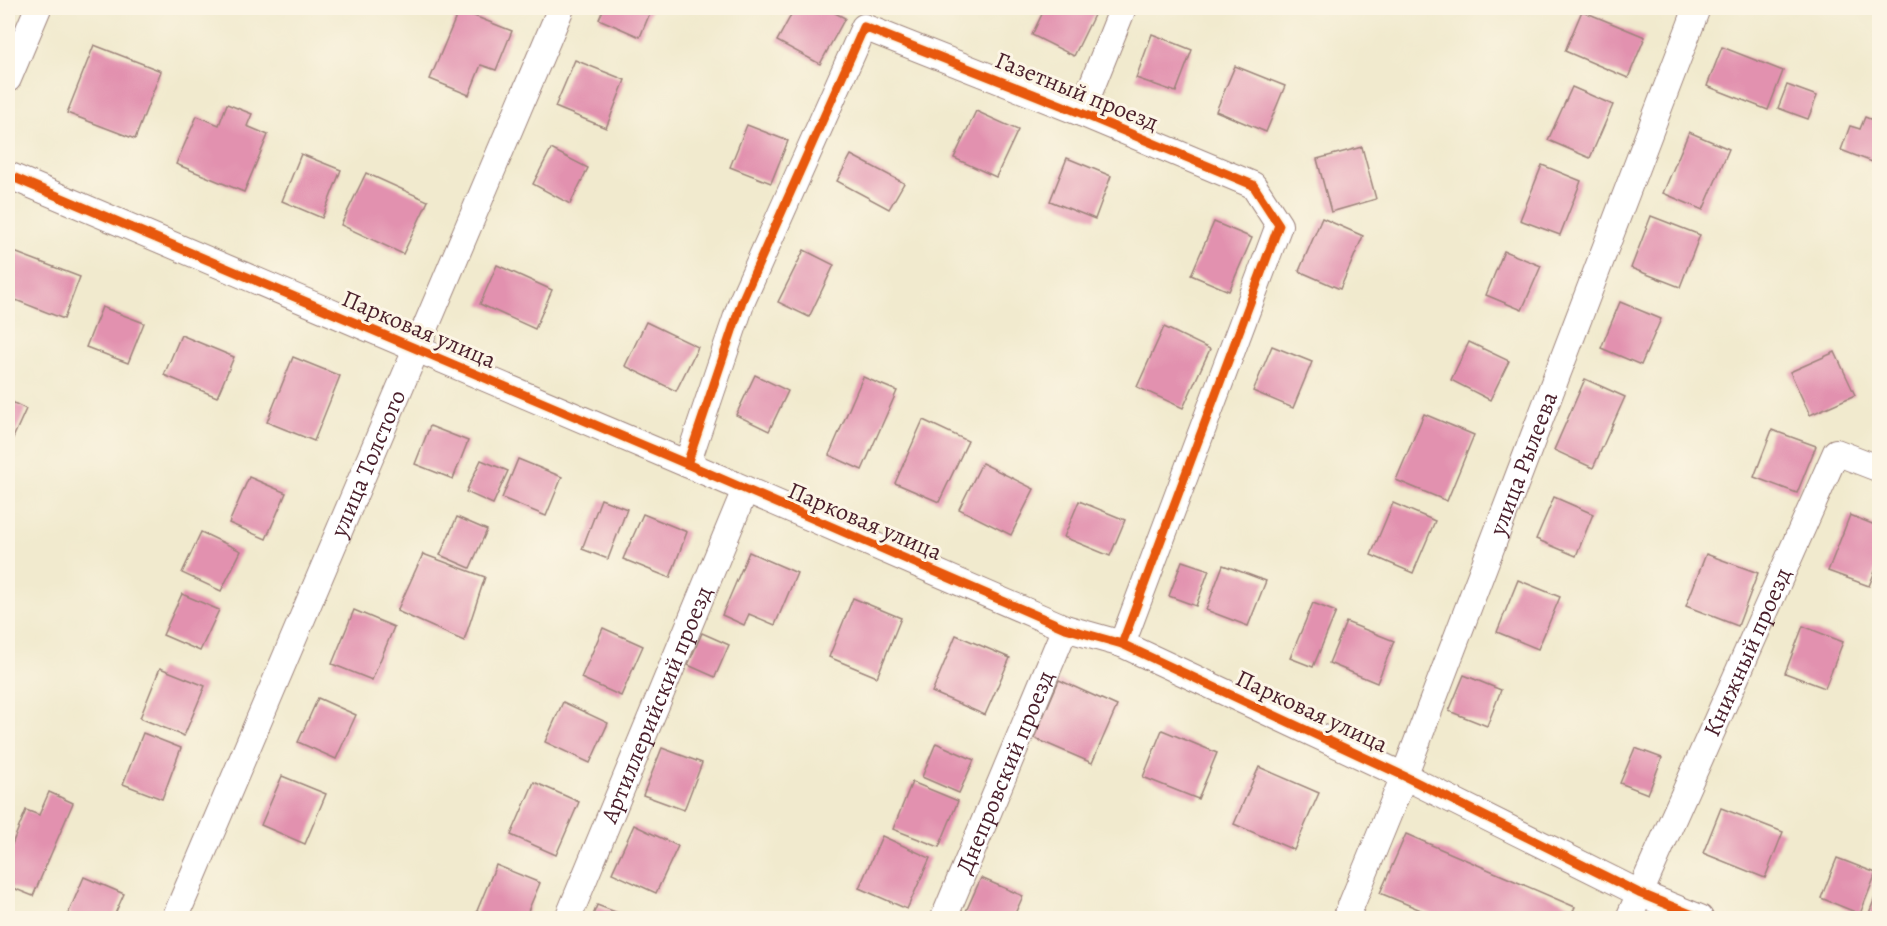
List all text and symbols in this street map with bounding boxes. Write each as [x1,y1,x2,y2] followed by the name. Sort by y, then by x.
[991,44,1163,138] street label: Газетный проезд
[337,282,501,376] street label: Парковая улица
[322,385,413,543] street label: улица Толстого
[1481,387,1565,541] street label: улица Рылеева
[783,474,947,568] street label: Парковая улица
[1696,563,1799,742] street label: Книжный проезд
[593,581,720,829] street label: Артиллерийский проезд
[1231,662,1393,760] street label: Парковая улица
[948,666,1061,879] street label: Днепровский проезд

